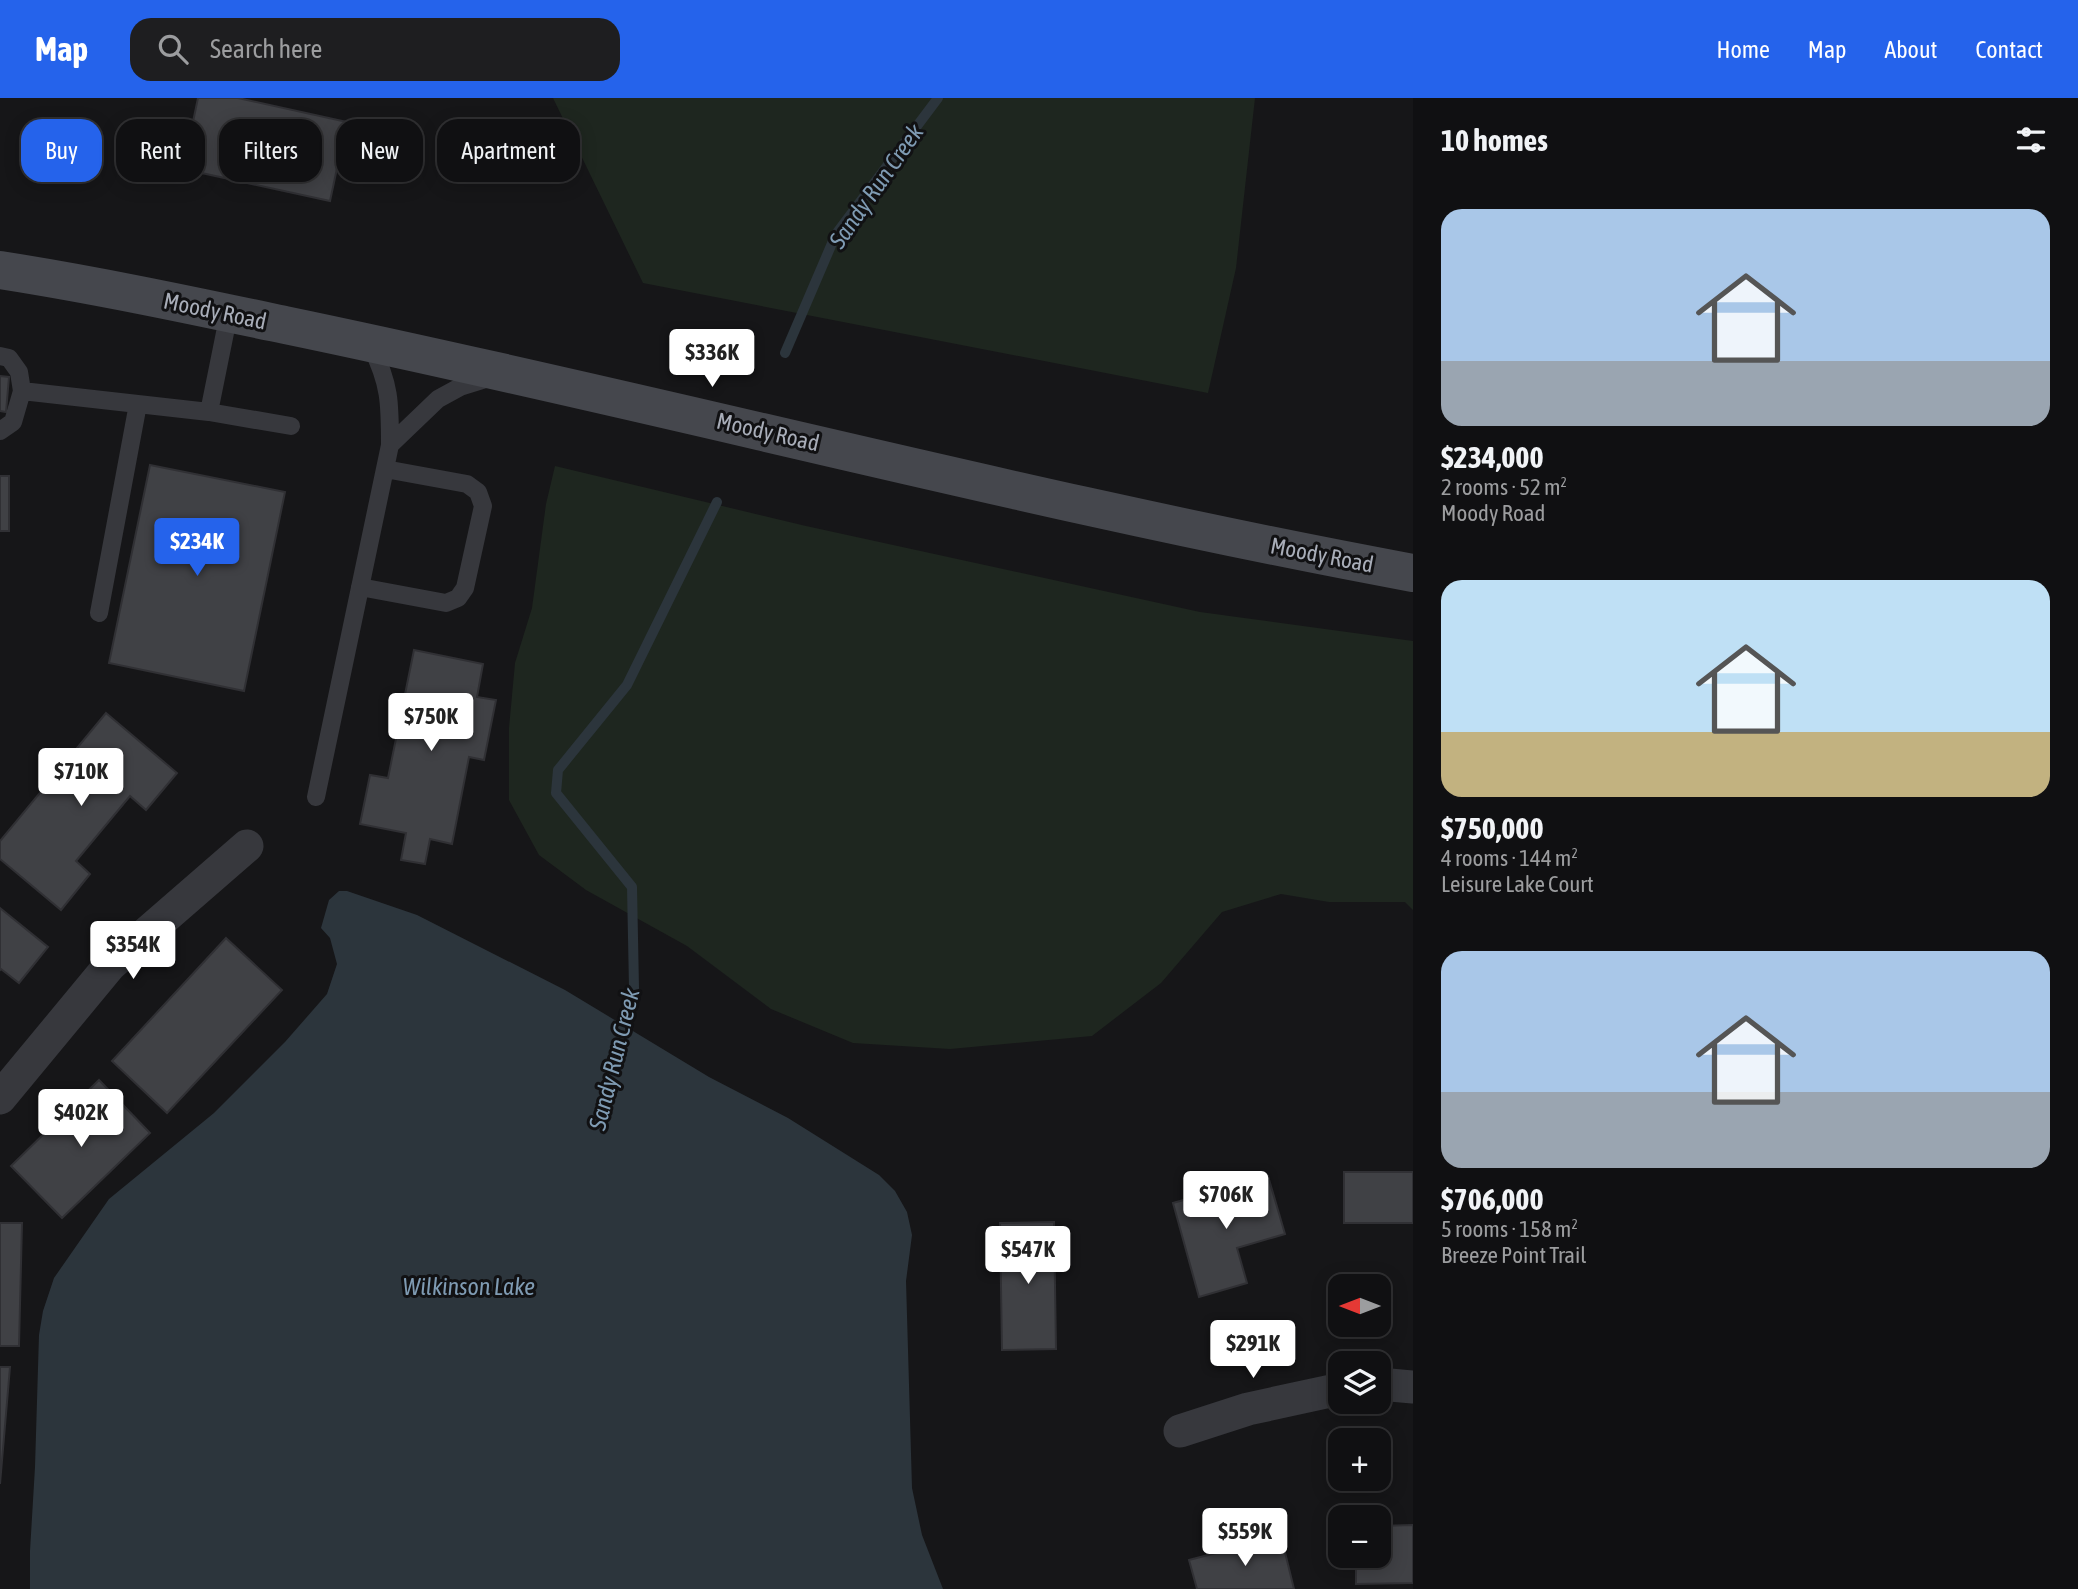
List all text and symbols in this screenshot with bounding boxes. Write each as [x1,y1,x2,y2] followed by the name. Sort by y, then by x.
[130,18,620,81] search box
[35,30,88,68] text: Map
[154,30,192,68] icon: search
[210,34,322,64] text: Search here
[1716,36,1770,63] text: Home
[1808,36,1846,63] text: Map
[1884,36,1937,63] text: About
[1975,36,2043,63] text: Contact
[21,119,102,182] chip: Buy
[116,119,205,182] chip: Rent
[219,119,322,182] chip: Filters
[336,119,423,182] chip: New
[437,119,580,182] chip: Apartment
[823,119,929,254] water label: Sandy Run Creek
[2012,121,2050,159] icon: filters
[1441,123,1548,157] text: 10 homes
[1683,255,1809,381] icon: home
[161,287,269,335] street label: Moody Road
[663,330,761,389] pin: $336K
[685,339,739,365] text: $336K
[714,408,822,456] street label: Moody Road
[1441,440,1544,474] text: $234,000
[1441,474,1567,500] text: 2 rooms · 52 m²
[1441,500,1545,526] text: Moody Road
[148,518,246,578] pin: $234K
[170,528,224,554] text: $234K
[1268,532,1376,578] street label: Moody Road
[1683,626,1809,752] icon: home
[382,694,480,753] pin: $750K
[404,703,458,729] text: $750K
[32,748,130,808] pin: $710K
[54,758,108,784] text: $710K
[1441,811,1544,845] text: $750,000
[1441,845,1578,871] text: 4 rooms · 144 m²
[1441,871,1594,897] text: Leisure Lake Court
[84,922,182,981] pin: $354K
[106,931,160,957] text: $354K
[583,985,645,1134] water label: Sandy Run Creek
[1683,997,1809,1123] icon: home
[32,1090,130,1149] pin: $402K
[54,1099,108,1125] text: $402K
[1177,1172,1275,1231] pin: $706K
[1199,1181,1253,1207] text: $706K
[1441,1182,1544,1216] text: $706,000
[1441,1216,1578,1242] text: 5 rooms · 158 m²
[979,1226,1077,1286] pin: $547K
[1001,1236,1055,1262] text: $547K
[1441,1242,1586,1268] text: Breeze Point Trail
[403,1273,535,1300] water label: Wilkinson Lake
[1328,1274,1391,1337] north arrow
[1328,1274,1391,1568] map controls
[1204,1320,1302,1380] pin: $291K
[1226,1330,1280,1356] text: $291K
[1328,1351,1391,1414] button: layers
[1328,1428,1391,1491] button: +
[1328,1505,1391,1568] button: −
[1196,1508,1294,1568] pin: $559K
[1218,1518,1272,1544] text: $559K

